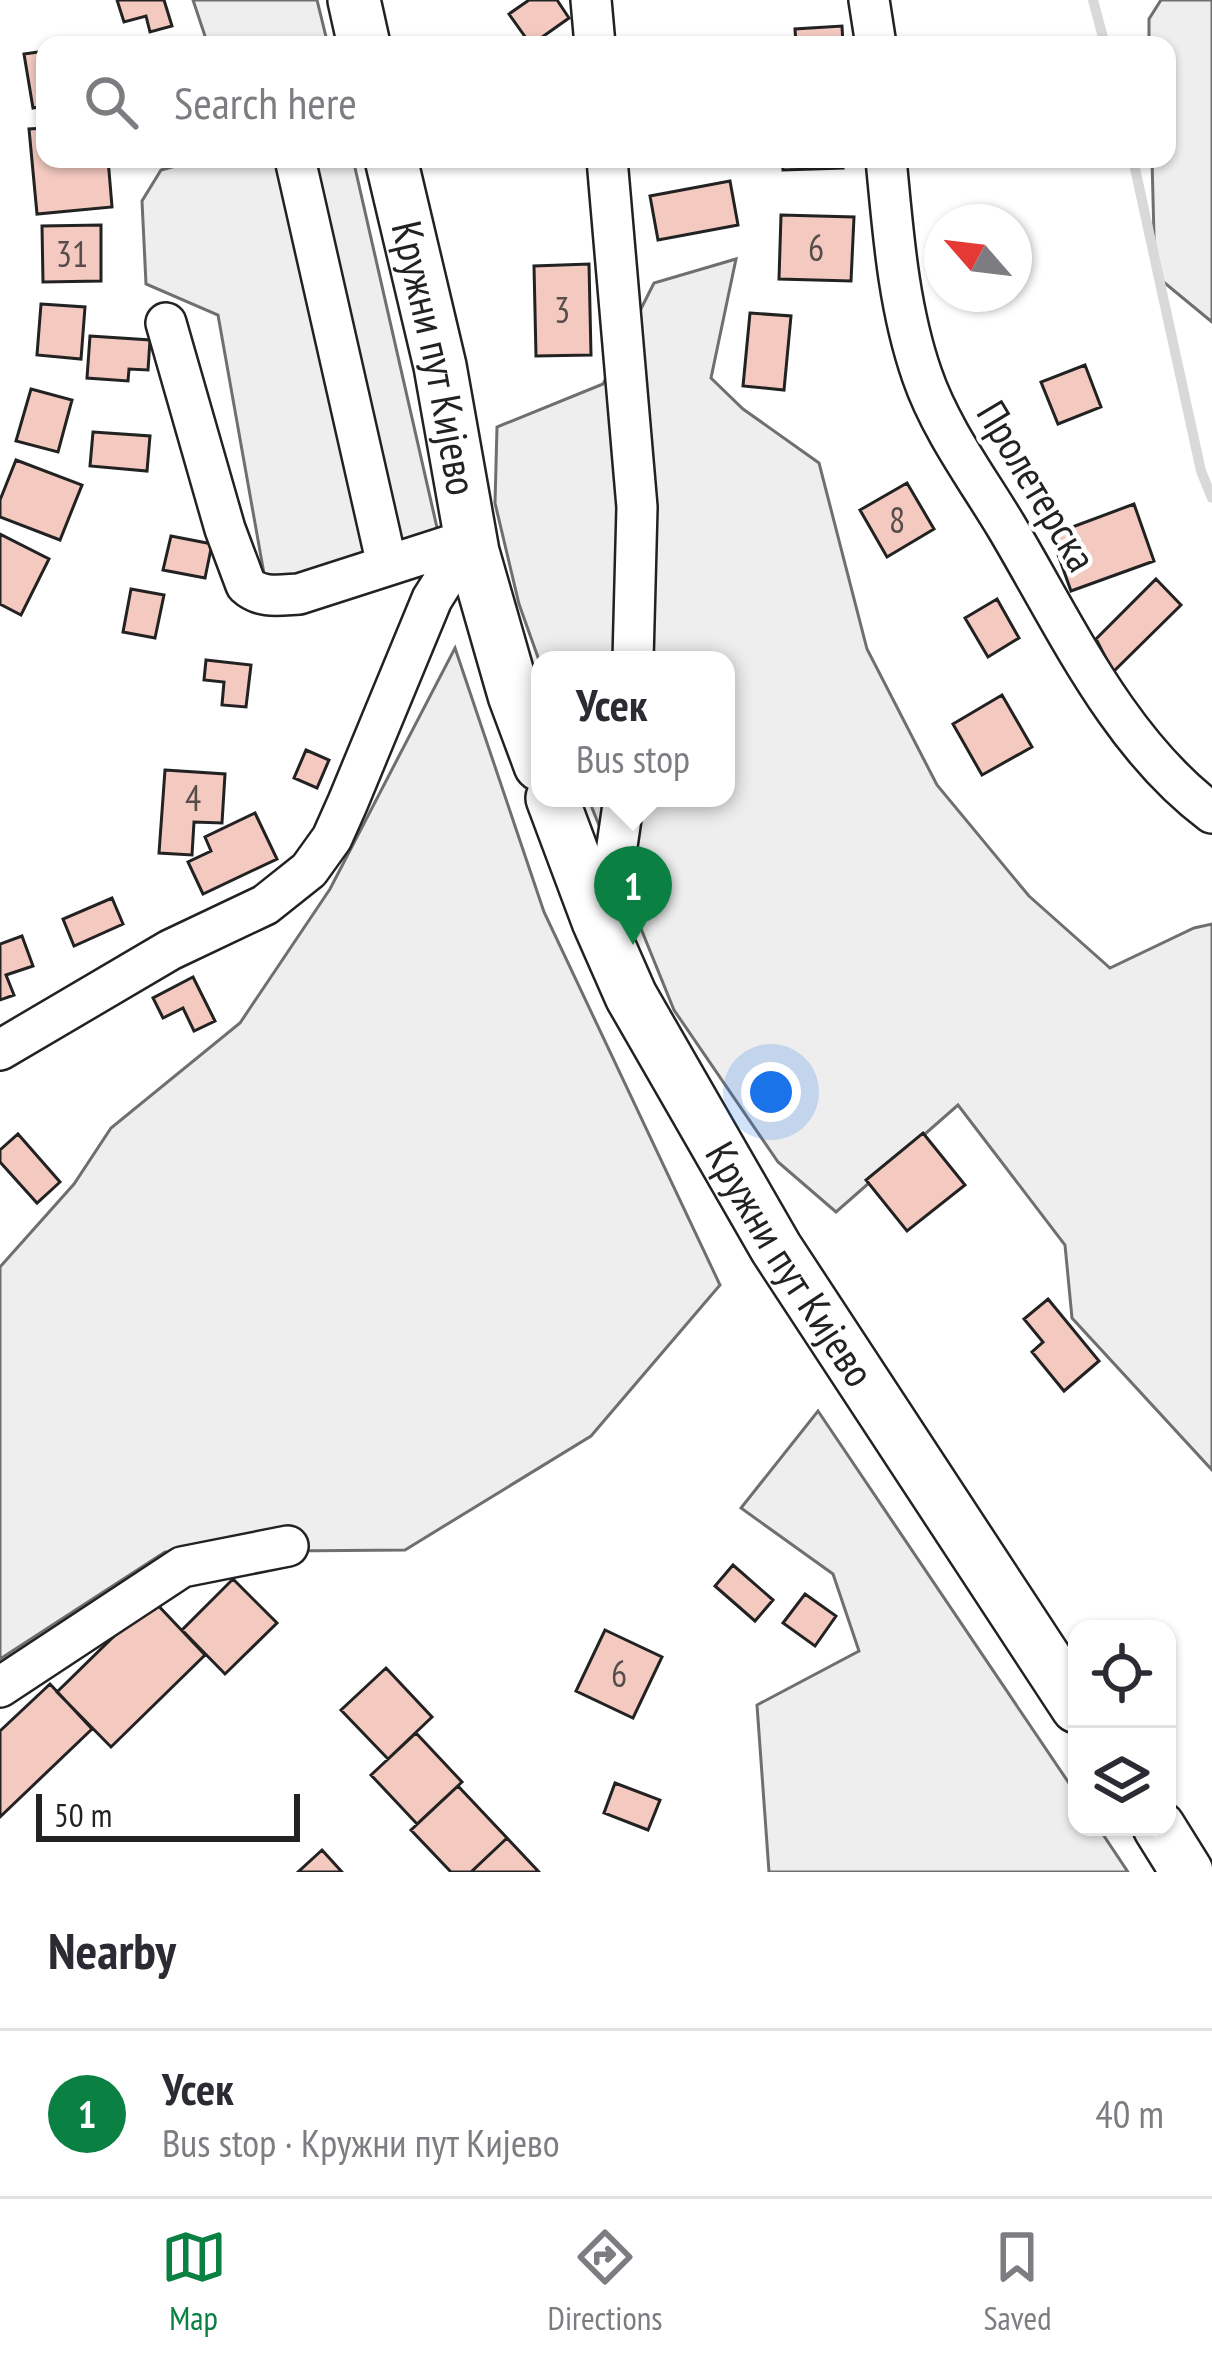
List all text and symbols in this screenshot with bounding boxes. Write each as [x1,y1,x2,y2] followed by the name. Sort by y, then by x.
[36,36,1176,168] search box
[78,69,144,135] icon: search
[174,73,357,131] text: Search here
[924,204,1032,312] north arrow
[380,216,490,499] street label: Кружни пут Кијево
[808,224,824,271] house number: 6
[56,230,88,277] house number: 31
[554,286,570,333] house number: 3
[965,390,1110,581] street label: Пролетерска
[889,496,905,543] house number: 8
[531,651,735,807] popup
[576,675,648,733] text: Усек
[576,733,690,784] text: Bus stop
[185,774,201,821] house number: 4
[594,846,672,945] pin: 1
[741,1062,801,1122] your location
[694,1132,887,1397] street label: Кружни пут Кијево
[1068,1620,1176,1836] map controls
[1068,1620,1176,1728] button: locate
[611,1650,627,1697] house number: 6
[1068,1728,1176,1836] button: layers
[36,1788,300,1841] scale bar
[54,1793,112,1836] text: 50 m
[48,1917,176,1983] text: Nearby
[162,2059,234,2117] text: Усек
[78,2088,96,2139] text: 1
[1095,2088,1164,2139] text: 40 m
[162,2117,560,2168] text: Bus stop · Кружни пут Кијево
[161,2224,227,2339] tab: Map
[548,2224,662,2339] tab: Directions
[983,2224,1051,2339] tab: Saved

